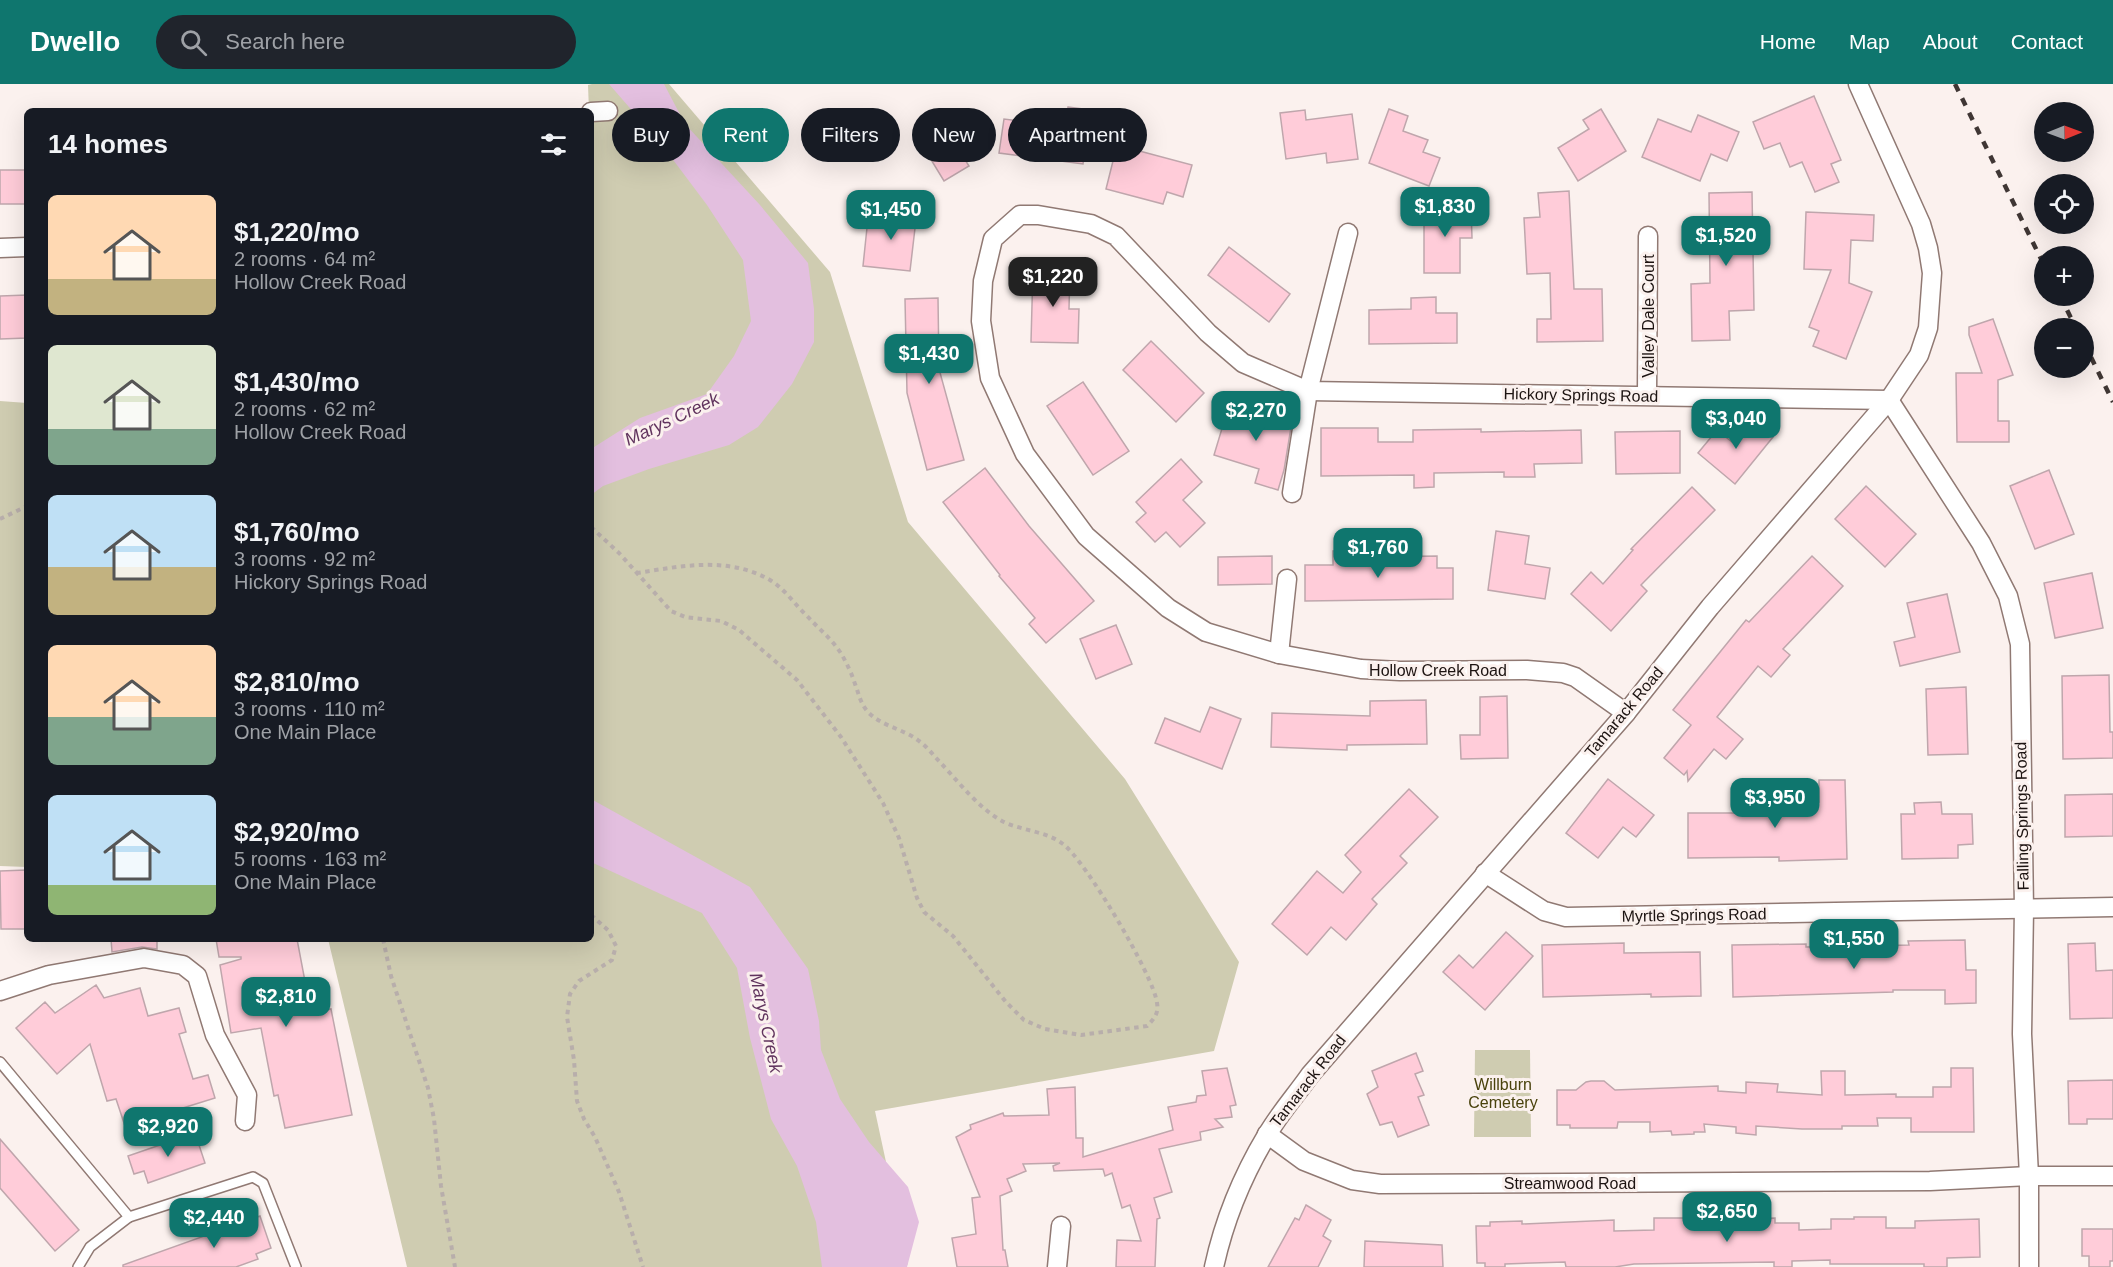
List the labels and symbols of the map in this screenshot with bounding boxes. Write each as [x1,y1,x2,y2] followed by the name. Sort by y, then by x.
[2034,102,2094,162] north arrow
[1396,187,1494,238] pin: $1,830
[842,190,940,241] pin: $1,450
[1677,216,1775,267] pin: $1,520
[1640,254,1657,378] street label: Valley Dale Court
[1004,257,1102,308] pin: $1,220
[880,334,978,385] pin: $1,430
[1503,385,1659,405] street label: Hickory Springs Road
[622,388,723,450] water label: Marys Creek
[1207,391,1305,442] pin: $2,270
[1687,399,1785,450] pin: $3,040
[1329,528,1427,579] pin: $1,760
[1369,662,1507,679] street label: Hollow Creek Road
[1581,664,1667,760] street label: Tamarack Road
[2012,742,2032,890] street label: Falling Springs Road
[1726,778,1824,829] pin: $3,950
[1621,905,1767,925] street label: Myrtle Springs Road
[1805,919,1903,970] pin: $1,550
[746,971,787,1076] water label: Marys Creek
[237,977,335,1028] pin: $2,810
[1267,1032,1349,1130] street label: Tamarack Road
[1468,1076,1538,1111] park label: Willburn Cemetery
[119,1107,217,1158] pin: $2,920
[1504,1175,1636,1192] street label: Streamwood Road
[1678,1192,1776,1243] pin: $2,650
[165,1198,263,1249] pin: $2,440

